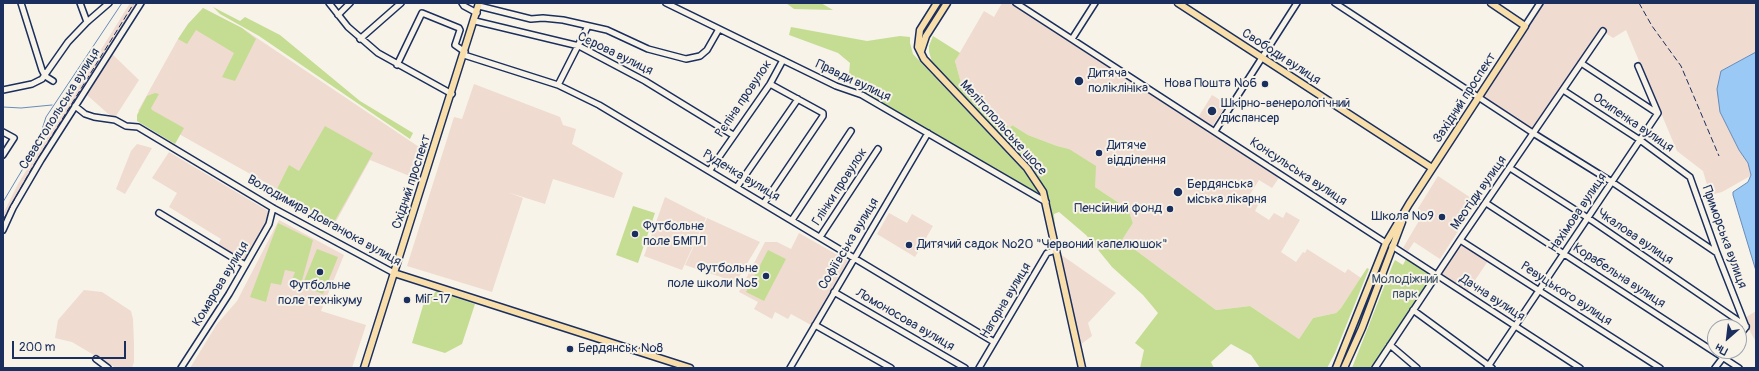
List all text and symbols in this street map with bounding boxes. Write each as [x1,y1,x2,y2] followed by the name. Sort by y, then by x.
[1239,26,1323,88] street label: Свободи вулиця
[575,29,655,79] street label: Сєрова вулиця
[16,45,104,173] street label: Севастопольська вулиця
[1430,50,1500,146] street label: Західний проспект
[712,57,776,141] street label: Рєпіна провулок
[813,57,893,105] street label: Правди вулиця
[1088,66,1148,97] place label: Дитяча поліклініка
[1073,75,1085,87] marker: Дитяча поліклініка
[1164,76,1257,92] place label: Нова Пошта №6
[956,77,1050,179] street label: Мелітопольське шосе
[1260,79,1270,89] marker: Нова Пошта №6
[1589,90,1677,156] street label: Осипенка вулиця
[1221,96,1350,127] place label: Шкірно-венерологічний диспансер
[1206,105,1218,117] marker: Шкірно-венерологічний диспансер
[389,133,435,231] street label: Східний проспект
[1246,135,1350,209] street label: Консульська вулиця
[1107,138,1166,169] place label: Дитяче відділення
[809,145,871,229] street label: Глінки провулок
[700,147,782,205] street label: Руденка вулиця
[1094,148,1104,158] marker: Дитяче відділення
[1448,153,1510,233] street label: Меотіди вулиця
[1546,170,1610,256] street label: Нахімова вулиця
[244,172,404,270] street label: Володимира Довганюка вулиця
[1187,177,1267,208] place label: Бердянська міська лікарня
[1698,183,1750,291] street label: Приморська вулиця
[1172,186,1184,198] marker: Бердянська міська лікарня
[815,195,883,293] street label: Софіївська вулиця
[1074,201,1162,217] place label: Пенсійний фонд
[1165,204,1175,214] marker: Пенсійний фонд
[1594,206,1676,268] street label: Чкалова вулиця
[1372,209,1434,225] place label: Школа №9
[1437,212,1447,222] marker: Школа №9
[643,219,705,250] place label: Футбольне поле БМПЛ
[630,229,640,239] marker: Футбольне поле БМПЛ
[917,237,1168,253] place label: Дитячий садок №20 "Червоний капелюшок"
[190,239,252,329] street label: Комарова вулиця
[904,240,914,250] marker: Дитячий садок №20 "Червоний капелюшок"
[1570,240,1668,312] street label: Корабельна вулиця
[1517,259,1615,329] street label: Ревуцького вулиця
[977,260,1035,342] street label: Нагорна вулиця
[667,261,758,292] place label: Футбольне поле школи №5
[315,267,325,277] marker: Футбольне поле технікуму
[761,271,771,281] marker: Футбольне поле школи №5
[1456,271,1528,325] street label: Дачна вулиця
[1371,272,1439,303] park label: Молодіжний парк
[278,278,362,309] place label: Футбольне поле технікуму
[853,285,957,355] street label: Ломоносова вулиця
[415,292,450,308] place label: МіГ-17
[402,295,412,305] marker: МіГ-17
[1707,319,1747,359] north arrow
[14,333,128,359] scale bar
[19,340,55,355] text: 200 m
[578,341,663,357] place label: Бердянськ №8
[1713,341,1730,358] text: Пн
[565,344,575,354] marker: Бердянськ №8

